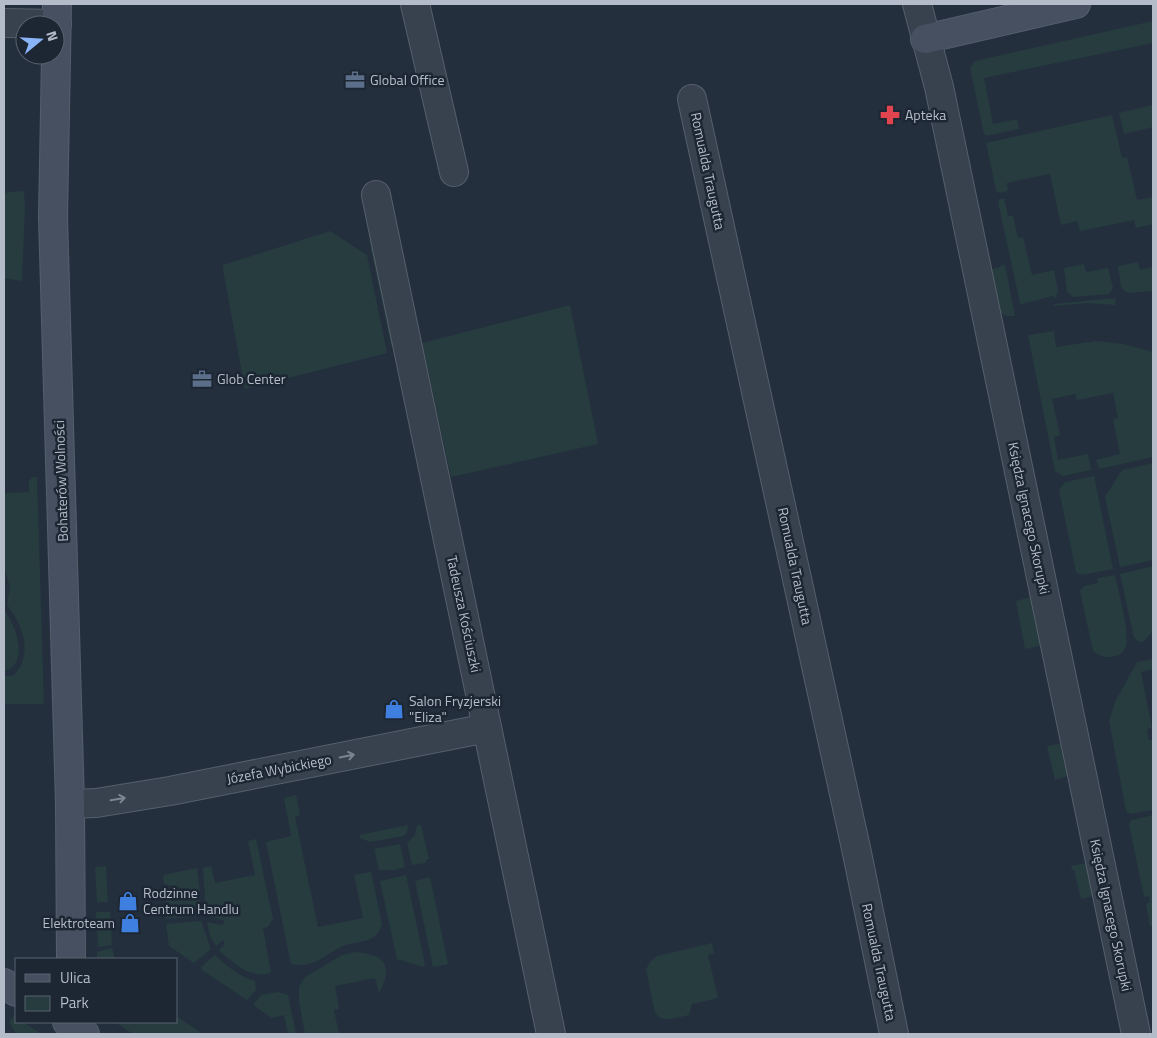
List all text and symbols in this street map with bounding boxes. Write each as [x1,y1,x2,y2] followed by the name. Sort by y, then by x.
[15,15,65,65] north arrow
[41,28,64,44] text: N
[344,69,366,91] office icon: Global Office
[370,69,445,90] place label: Global Office
[879,104,901,126] pharmacy icon: Apteka
[905,104,946,125] place label: Apteka
[686,110,731,232] street label: Romualda Traugutta
[191,368,213,390] office icon: Glob Center
[217,368,286,389] place label: Glob Center
[48,420,73,542] street label: Bohaterów Wolności
[1003,440,1056,596] street label: Księdza Ignacego Skorupki
[773,505,818,627] street label: Romualda Traugutta
[442,554,487,674] street label: Tadeusza Kościuszki
[409,690,501,727] place label: Salon Fryzjerski "Eliza"
[383,698,405,720] shop icon: Salon Fryzjerski "Eliza"
[225,748,333,789] street label: Józefa Wybickiego
[338,750,354,760] one-way arrow
[110,794,126,804] one-way arrow
[1085,837,1138,993] street label: Księdza Ignacego Skorupki
[143,882,239,919] place label: Rodzinne Centrum Handlu
[117,890,139,912] shop icon: Rodzinne Centrum Handlu
[857,901,902,1023] street label: Romualda Traugutta
[43,912,115,933] place label: Elektroteam
[119,912,141,934] shop icon: Elektroteam
[15,958,178,1023] legend
[60,966,91,989] text: Ulica
[60,991,89,1014] text: Park

